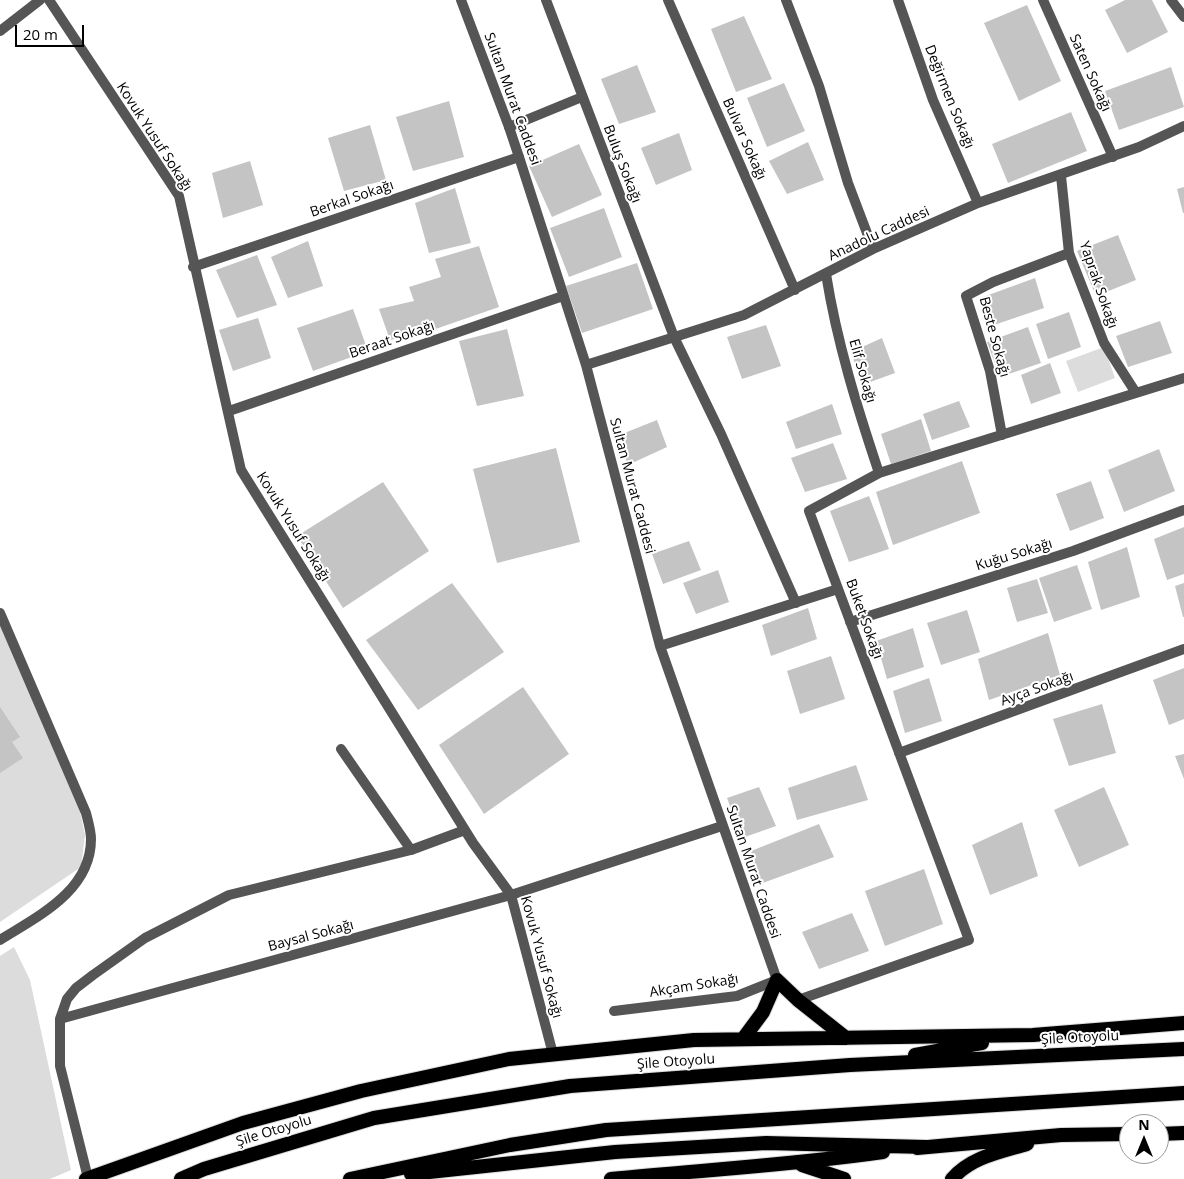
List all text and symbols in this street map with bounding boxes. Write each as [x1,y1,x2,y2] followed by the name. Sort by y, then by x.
[18,15,86,47] scale bar
[23,24,58,44] text: 20 m
[480,30,544,168] street label: Sultan Murat Caddesi
[1065,32,1115,114] street label: Saten Sokağı
[921,43,977,151] street label: Değirmen Sokağı
[113,80,195,194] street label: Kovuk Yusuf Sokağı
[718,96,770,182] street label: Bulvar Sokağı
[599,123,645,205] street label: Buluş Sokağı
[308,177,396,221] street label: Berkal Sokağı
[826,203,932,265] street label: Anadolu Caddesi
[1075,239,1121,331] street label: Yaprak Sokağı
[975,295,1013,379] street label: Beste Sokağı
[347,318,437,362] street label: Beraat Sokağı
[845,337,879,405] street label: Elif Sokağı
[606,416,658,556] street label: Sultan Murat Caddesi
[253,469,333,585] street label: Kovuk Yusuf Sokağı
[974,535,1054,575] street label: Kuğu Sokağı
[842,577,886,661] street label: Buket Sokağı
[998,668,1076,710] street label: Ayça Sokağı
[722,803,784,941] street label: Sultan Murat Caddesi
[517,894,565,1020] street label: Kovuk Yusuf Sokağı
[266,917,356,955] street label: Baysal Sokağı
[648,971,740,1001] street label: Akçam Sokağı
[1041,1028,1119,1048] street label: Şile Otoyolu
[636,1051,716,1073] street label: Şile Otoyolu
[234,1112,314,1150] street label: Şile Otoyolu
[1119,1114,1169,1164] north arrow
[1138,1115,1150,1134] text: N

